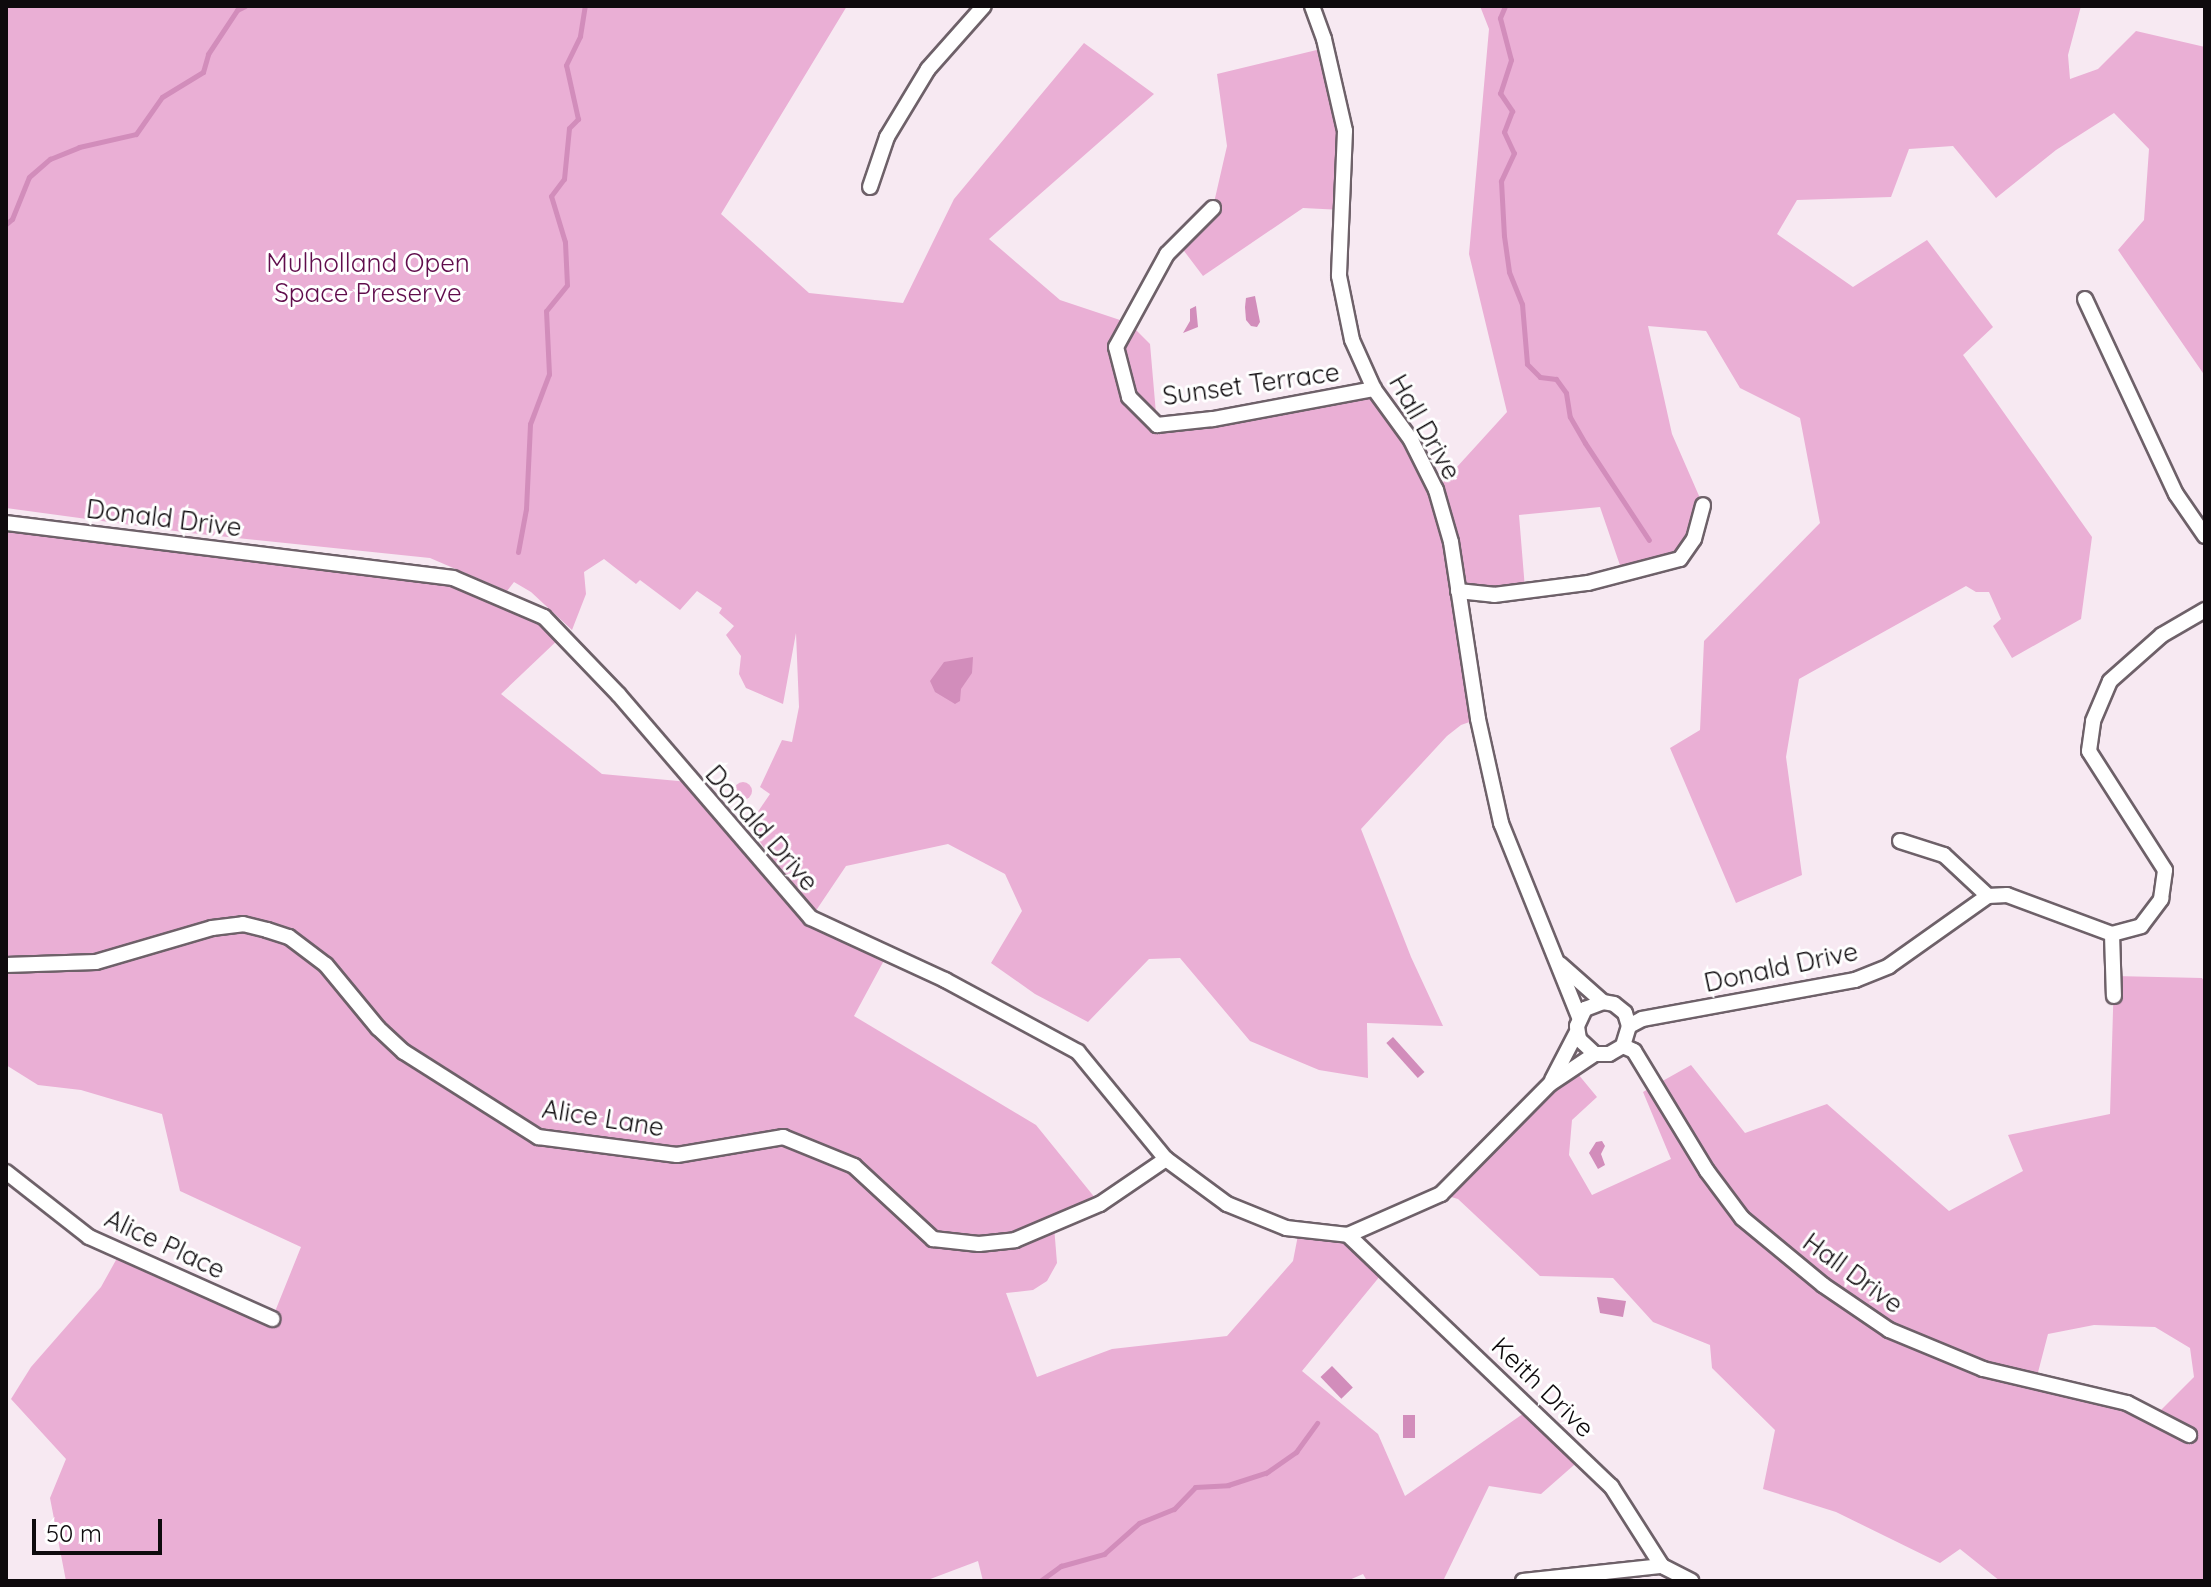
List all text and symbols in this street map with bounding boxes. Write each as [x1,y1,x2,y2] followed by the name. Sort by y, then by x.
[266,247,470,308] park label: Mulholland Open Space Preserve
[1161,356,1341,412] street label: Sunset Terrace
[1382,369,1468,485] street label: Hall Drive
[84,493,244,543] street label: Donald Drive
[699,759,825,897] street label: Donald Drive
[1701,935,1861,999] street label: Donald Drive
[540,1093,666,1143] street label: Alice Lane
[100,1203,230,1285] street label: Alice Place
[1797,1226,1909,1320] street label: Hall Drive
[1485,1330,1601,1444] street label: Keith Drive
[36,1503,166,1553] scale bar
[46,1518,102,1548] text: 50 m

